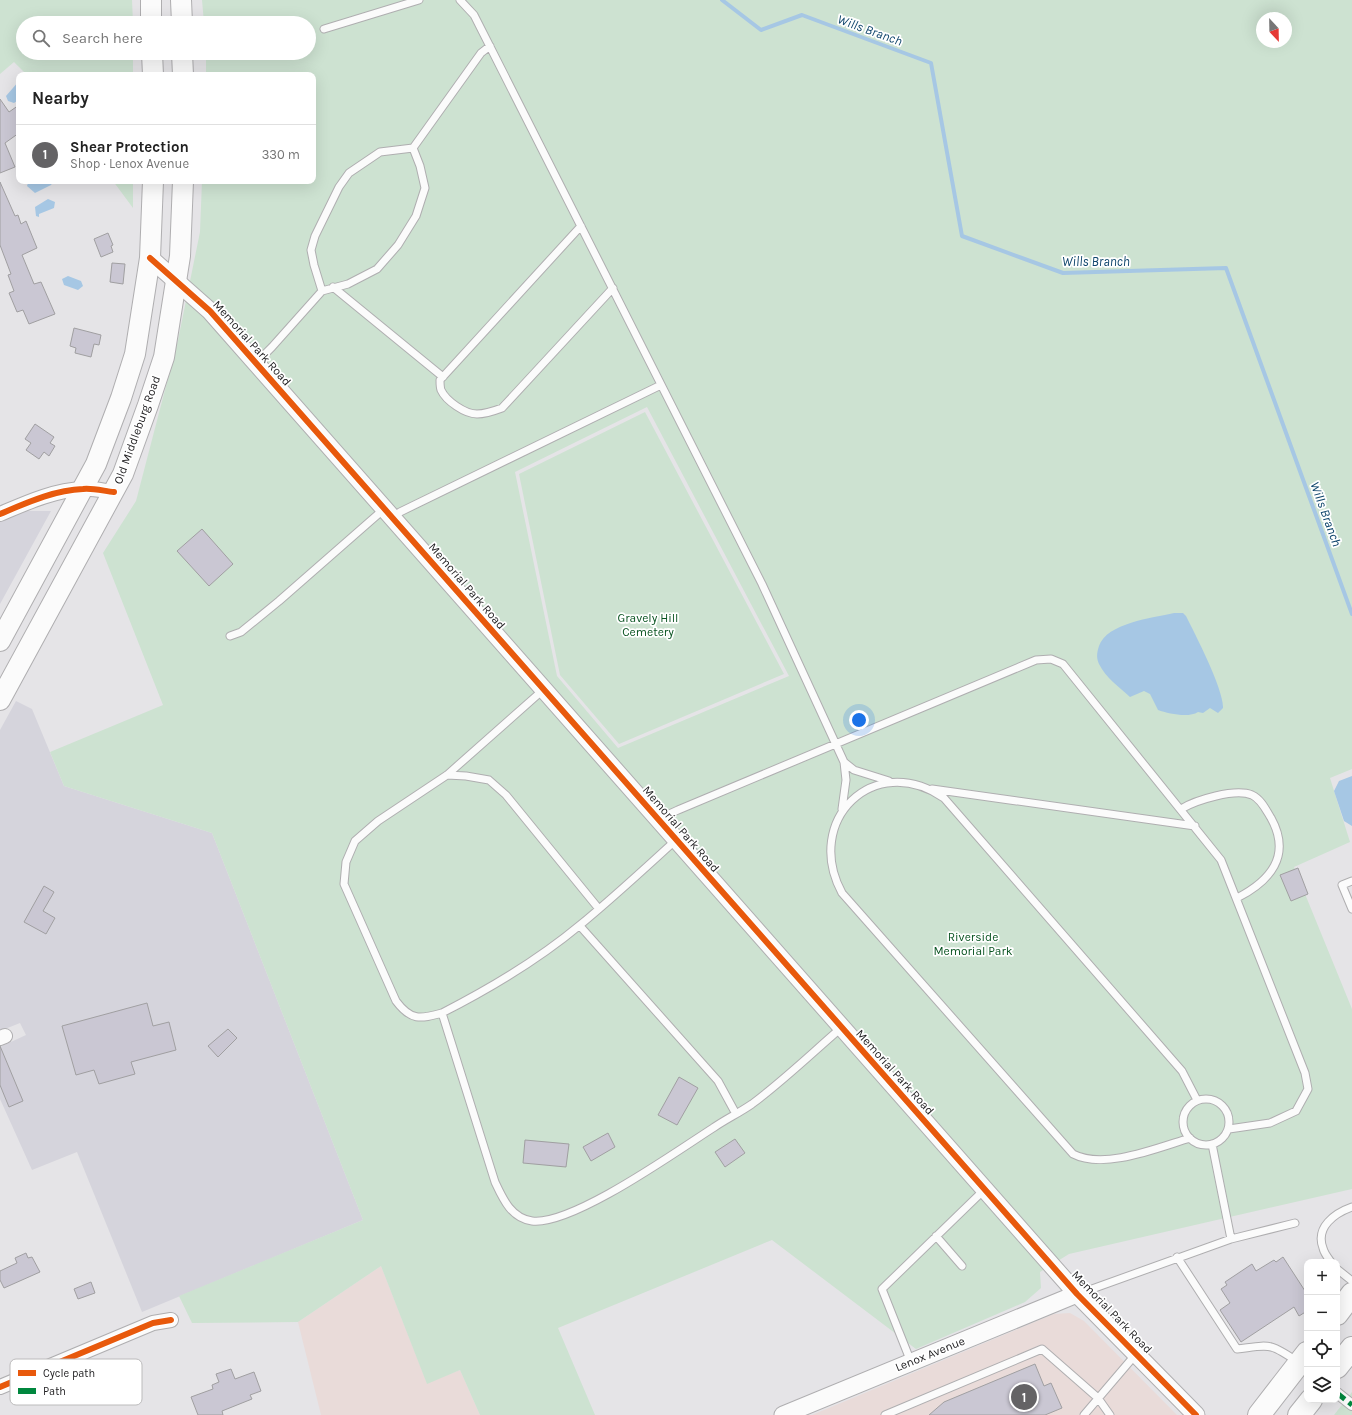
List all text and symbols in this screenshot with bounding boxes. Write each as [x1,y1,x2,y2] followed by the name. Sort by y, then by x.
[836,11,904,49] water label: Wills Branch
[1256,12,1292,48] north arrow
[16,16,316,60] search box
[30,27,52,49] icon: search
[62,29,143,47] text: Search here
[32,88,89,108] text: Nearby
[70,138,189,156] text: Shear Protection
[43,147,47,162] text: 1
[262,147,300,162] text: 330 m
[70,156,189,171] text: Shop · Lenox Avenue
[1062,254,1130,269] water label: Wills Branch
[210,298,294,388] street label: Memorial Park Road
[111,374,163,486] street label: Old Middleburg Road
[1307,480,1345,548] water label: Wills Branch
[426,540,508,632] street label: Memorial Park Road
[618,611,678,639] park label: Gravely Hill Cemetery
[849,710,869,730] your location
[640,783,722,875] street label: Memorial Park Road
[933,930,1013,958] park label: Riverside Memorial Park
[853,1027,937,1117] street label: Memorial Park Road
[1304,1259,1340,1403] map controls
[1304,1259,1340,1295] button: +
[1069,1268,1155,1356] street label: Memorial Park Road
[1304,1295,1340,1331] button: −
[1304,1331,1340,1367] button: locate
[893,1334,967,1374] street label: Lenox Avenue
[10,1359,142,1405] legend
[43,1367,95,1380] text: Cycle path
[1304,1367,1340,1403] button: layers
[1011,1382,1037,1412] pin: 1
[43,1385,66,1398] text: Path

